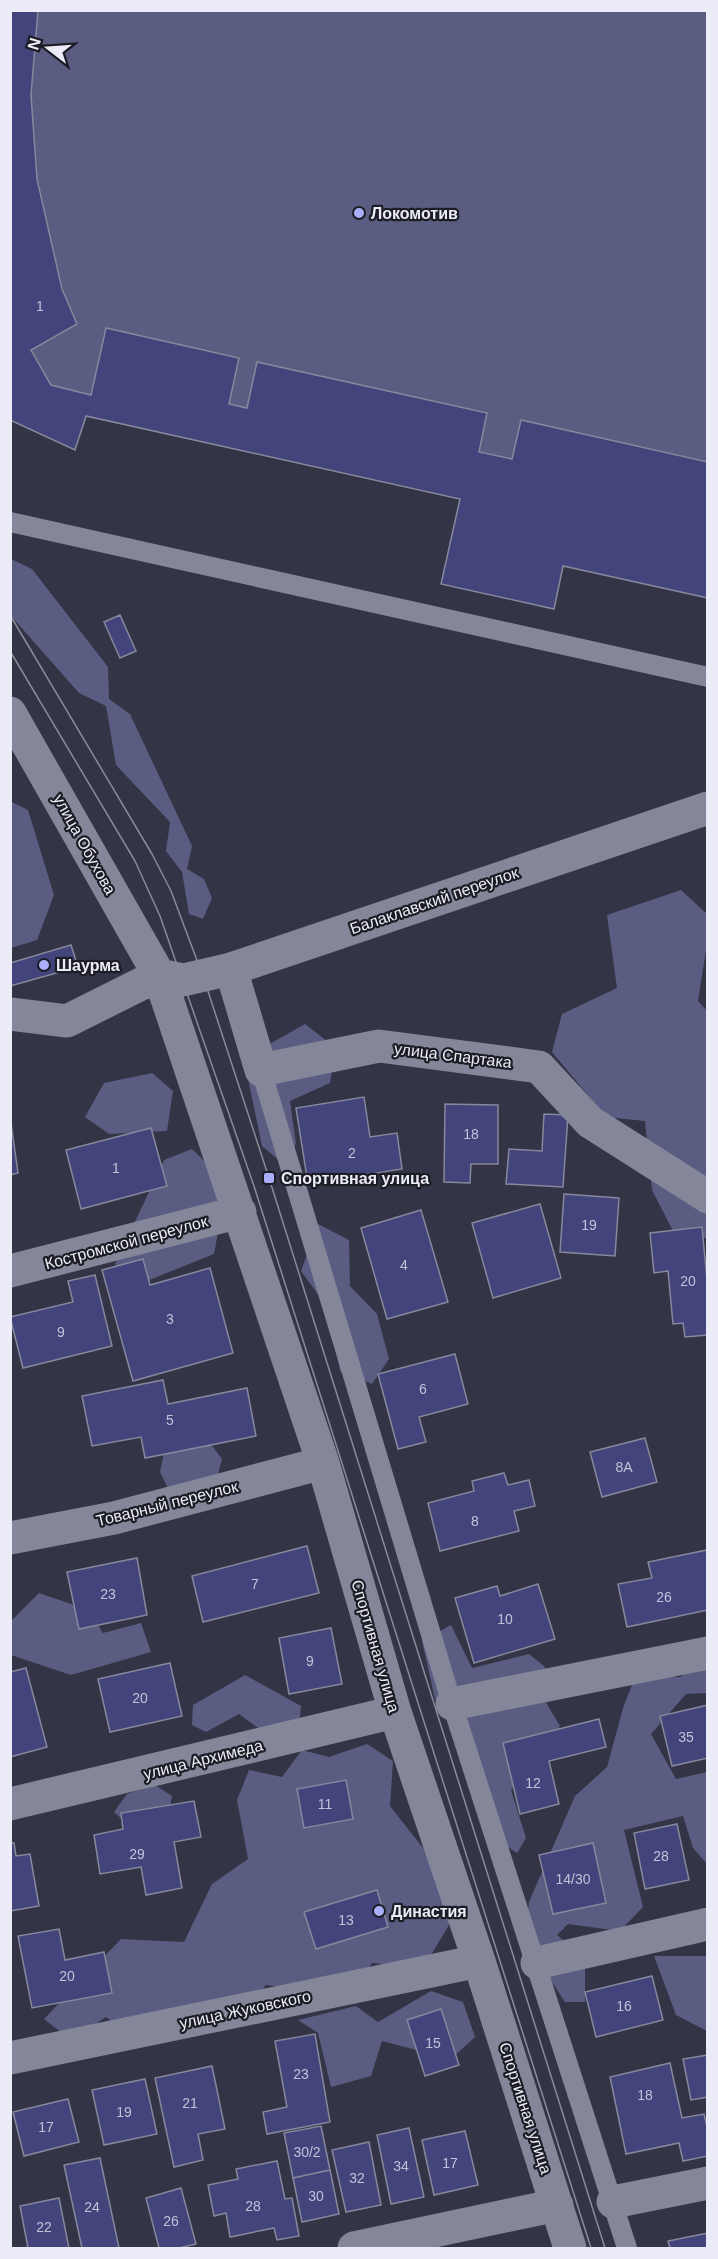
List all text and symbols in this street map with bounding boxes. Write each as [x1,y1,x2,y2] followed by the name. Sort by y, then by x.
[18,18,78,78] north arrow
[24,36,44,52] text: N
[371,205,458,222] place label: Локомотив
[352,206,366,220] marker: Локомотив
[36,298,44,314] house number: 1
[50,791,119,897] street label: улица Обухова
[348,863,522,937] street label: Балаклавский переулок
[56,957,120,974] place label: Шаурма
[37,958,51,972] marker: Шаурма
[393,1040,513,1071] street label: улица Спартака
[463,1126,479,1142] house number: 18
[348,1145,356,1161] house number: 2
[112,1160,120,1176] house number: 1
[281,1170,429,1187] place label: Спортивная улица
[262,1171,276,1185] marker: Спортивная улица
[43,1212,210,1272] street label: Костромской переулок
[581,1217,597,1233] house number: 19
[400,1257,408,1273] house number: 4
[680,1273,696,1289] house number: 20
[166,1311,174,1327] house number: 3
[57,1324,65,1340] house number: 9
[419,1381,427,1397] house number: 6
[166,1412,174,1428] house number: 5
[615,1459,633,1475] house number: 8А
[94,1477,241,1529] street label: Товарный переулок
[471,1513,479,1529] house number: 8
[251,1576,259,1592] house number: 7
[348,1578,403,1715] street label: Спортивная улица
[100,1586,116,1602] house number: 23
[656,1589,672,1605] house number: 26
[497,1611,513,1627] house number: 10
[306,1653,314,1669] house number: 9
[132,1690,148,1706] house number: 20
[678,1729,694,1745] house number: 35
[142,1736,265,1783] street label: улица Архимеда
[525,1775,541,1791] house number: 12
[318,1796,332,1812] house number: 11
[129,1846,145,1862] house number: 29
[653,1848,669,1864] house number: 28
[555,1871,591,1887] house number: 14/30
[391,1903,467,1920] place label: Династия
[372,1904,386,1918] marker: Династия
[338,1912,354,1928] house number: 13
[59,1968,75,1984] house number: 20
[178,1987,312,2032] street label: улица Жуковского
[616,1998,632,2014] house number: 16
[425,2035,441,2051] house number: 15
[496,2040,555,2176] street label: Спортивная улица
[293,2066,309,2082] house number: 23
[637,2087,653,2103] house number: 18
[182,2095,198,2111] house number: 21
[116,2104,132,2120] house number: 19
[38,2119,54,2135] house number: 17
[293,2144,321,2160] house number: 30/2
[442,2155,458,2171] house number: 17
[393,2158,409,2174] house number: 34
[349,2170,365,2186] house number: 32
[308,2188,324,2204] house number: 30
[245,2198,261,2214] house number: 28
[84,2199,100,2215] house number: 24
[163,2213,179,2229] house number: 26
[36,2219,52,2235] house number: 22

